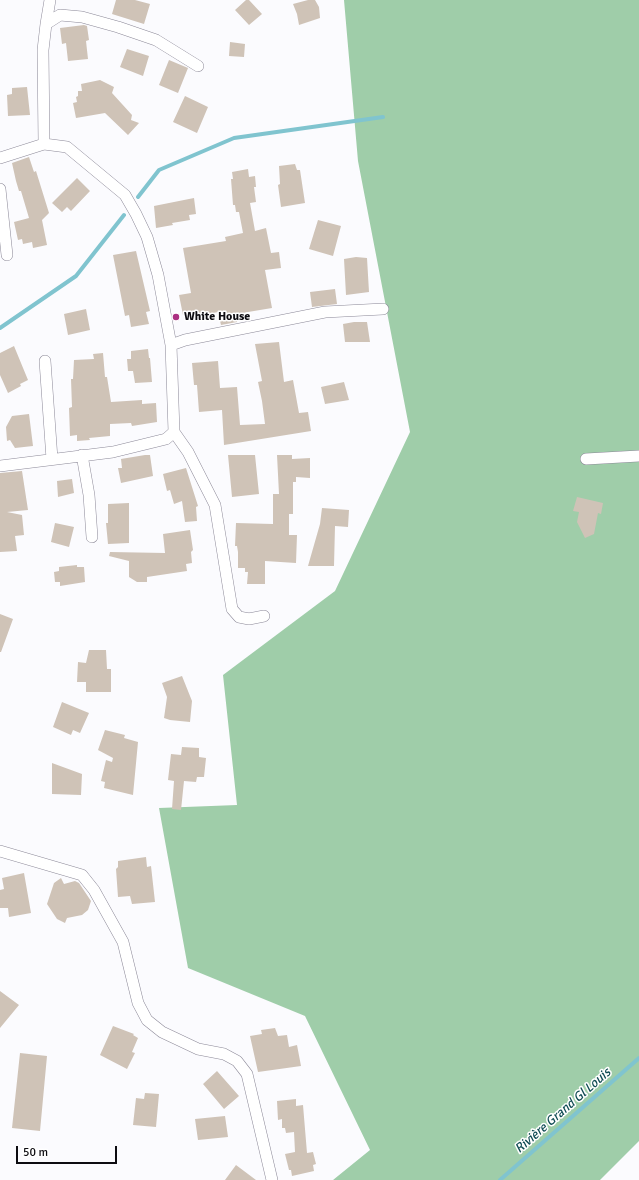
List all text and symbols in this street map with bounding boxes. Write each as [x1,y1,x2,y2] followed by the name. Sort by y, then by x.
[184,310,250,324] place label: White House
[171,312,181,322] marker: White House
[512,1065,614,1157] water label: Rivière Grand Gl Louis
[18,1138,119,1164] scale bar
[23,1145,48,1160] text: 50 m

